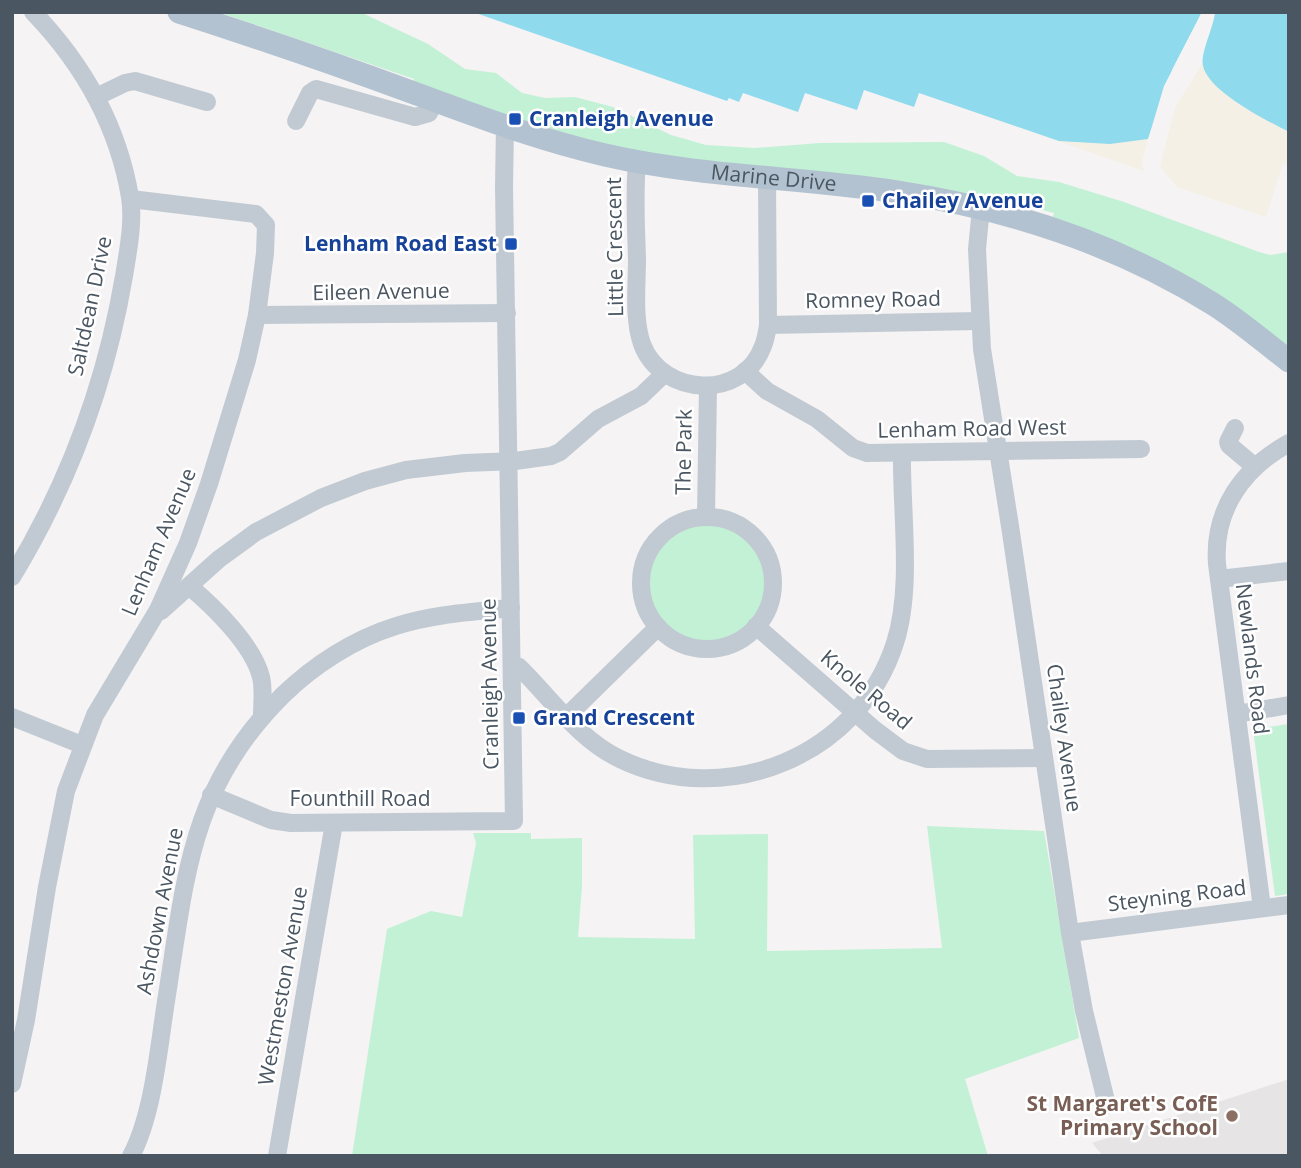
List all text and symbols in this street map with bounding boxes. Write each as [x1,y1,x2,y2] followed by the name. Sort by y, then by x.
[529,104,714,132] place label: Cranleigh Avenue
[507,111,523,127] marker: Cranleigh Avenue
[710,157,838,197] street label: Marine Drive
[599,177,629,317] street label: Little Crescent
[882,186,1043,214] place label: Chailey Avenue
[860,193,876,209] marker: Chailey Avenue
[304,229,497,257] place label: Lenham Road East
[61,233,117,378] street label: Saltdean Drive
[503,236,519,252] marker: Lenham Road East
[312,276,450,306] street label: Eileen Avenue
[805,284,941,314] street label: Romney Road
[668,409,698,495] street label: The Park
[877,412,1067,444] street label: Lenham Road West
[114,463,202,620] street label: Lenham Avenue
[1230,582,1276,736] street label: Newlands Road
[474,598,504,770] street label: Cranleigh Avenue
[815,643,918,736] street label: Knole Road
[1041,662,1089,814] street label: Chailey Avenue
[533,703,695,731] place label: Grand Crescent
[511,710,527,726] marker: Grand Crescent
[289,784,431,812] street label: Founthill Road
[129,825,189,997] street label: Ashdown Avenue
[1106,873,1248,917] street label: Steyning Road
[251,884,313,1087] street label: Westmeston Avenue
[1026,1089,1218,1141] place label: St Margaret's CofE Primary School
[1224,1108,1240,1124] marker: St Margaret's CofE Primary School

